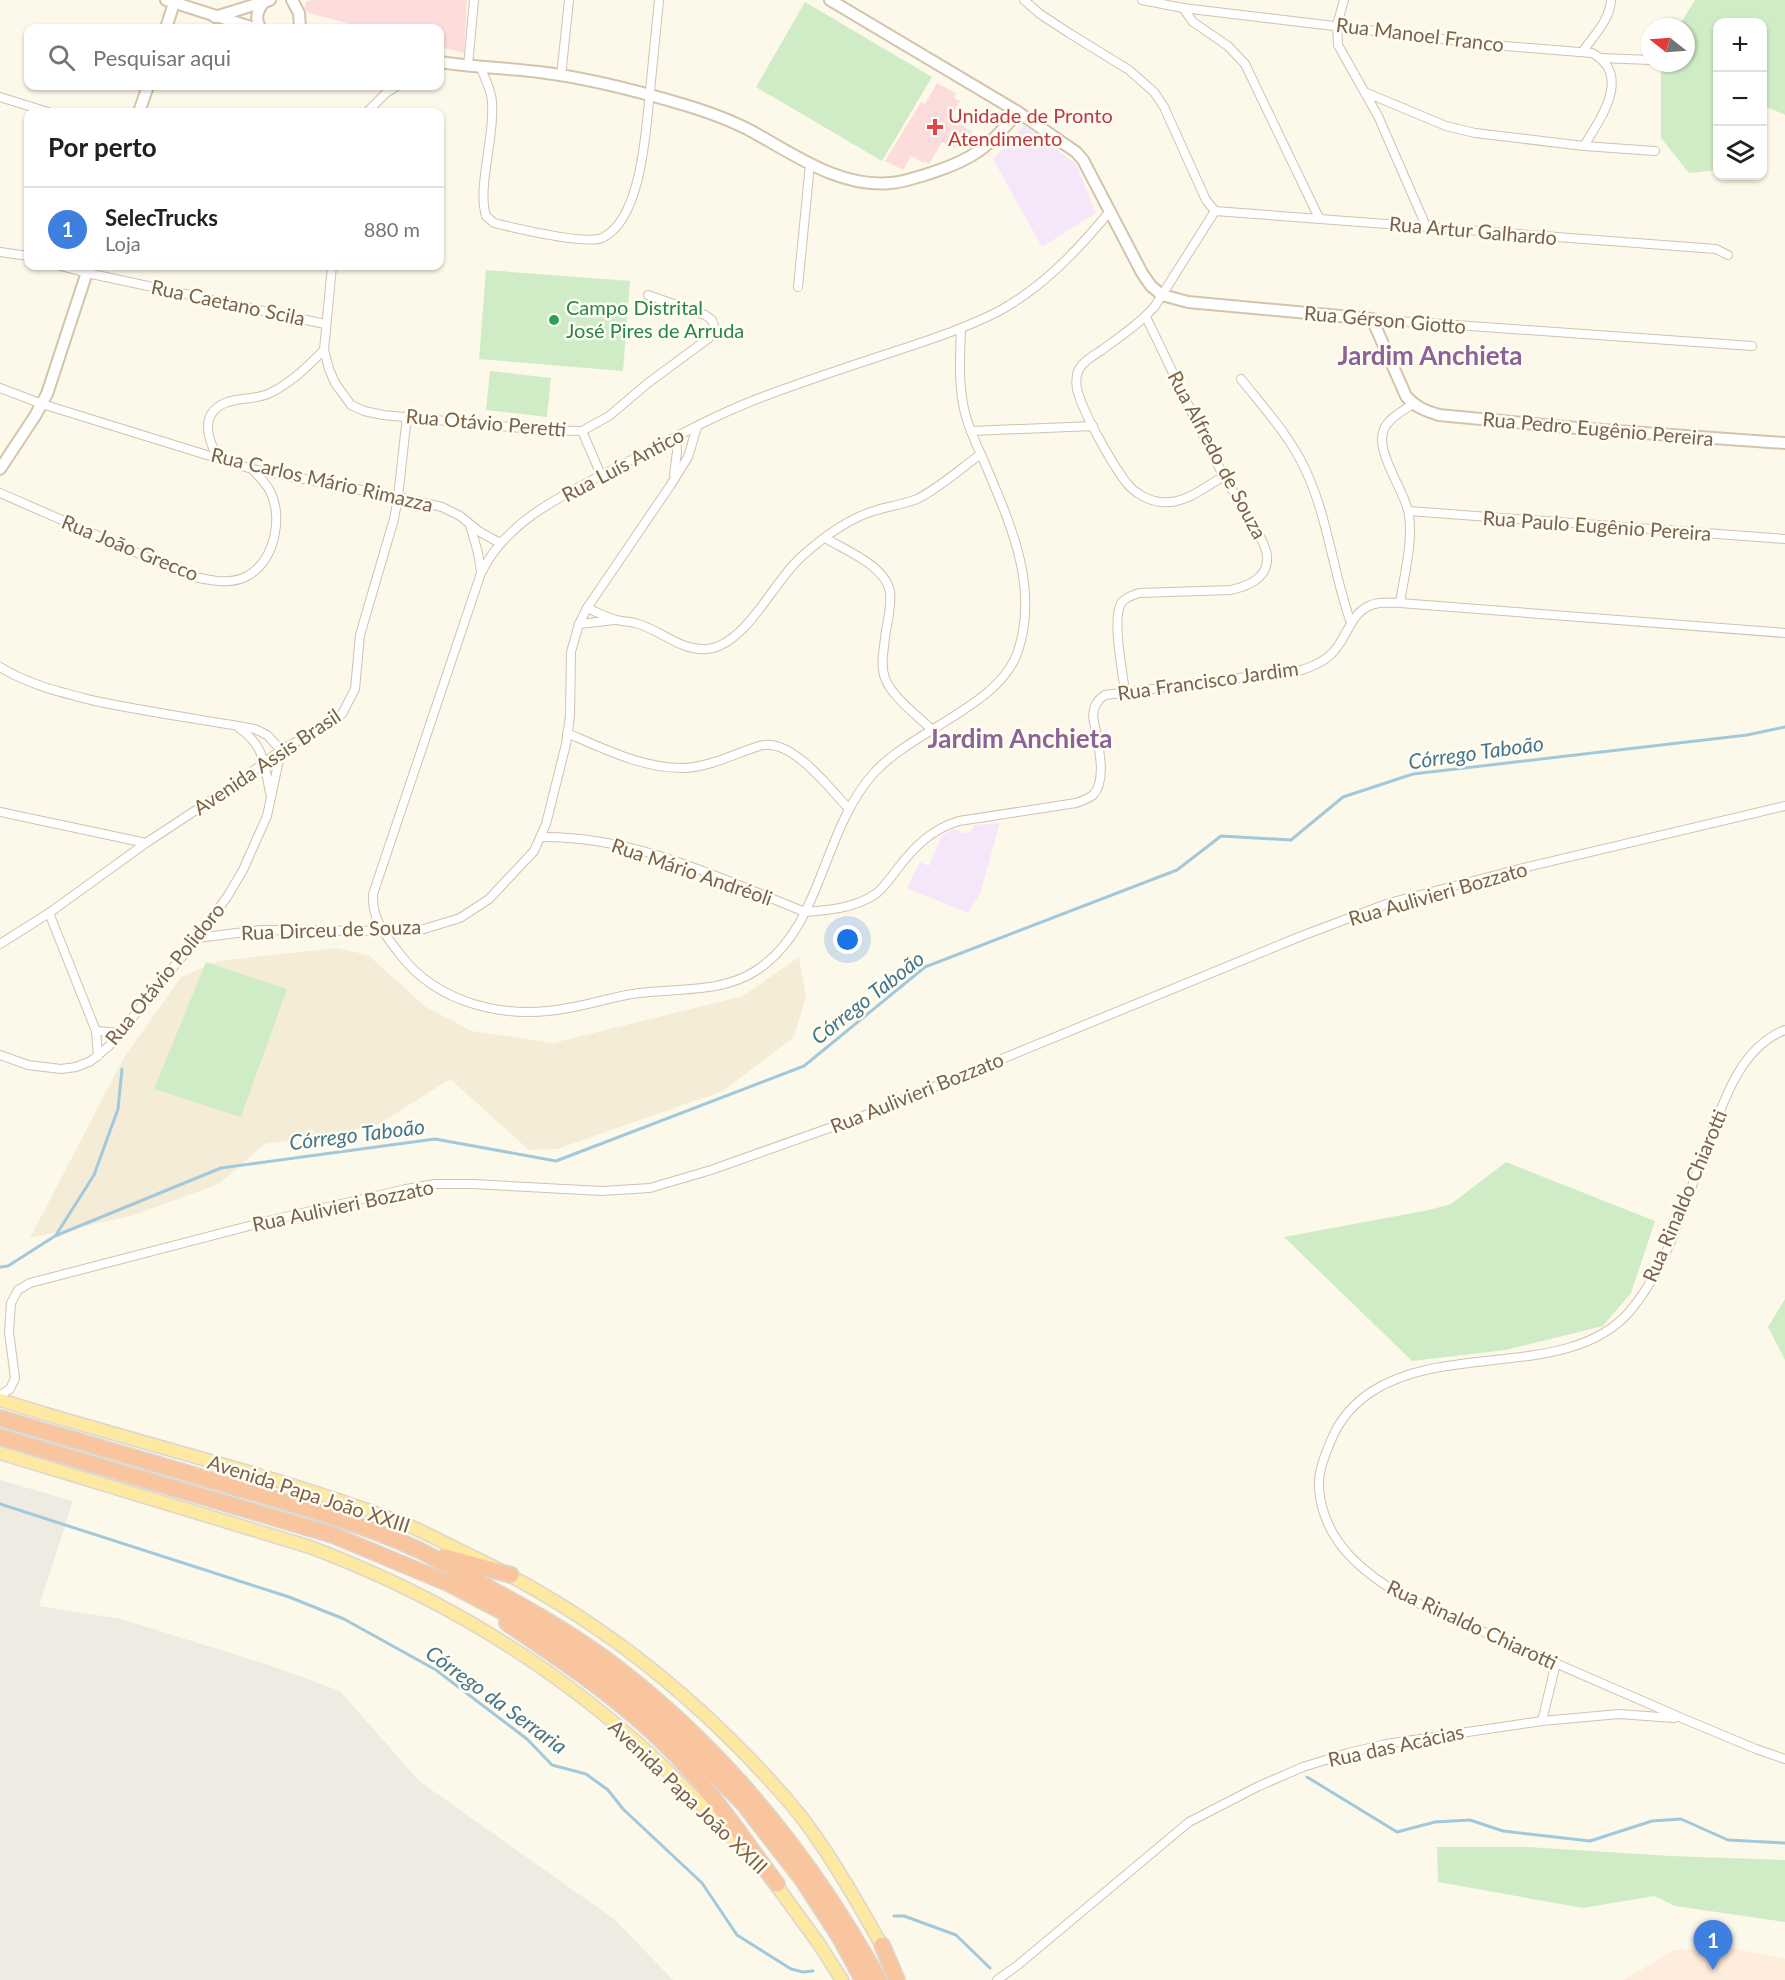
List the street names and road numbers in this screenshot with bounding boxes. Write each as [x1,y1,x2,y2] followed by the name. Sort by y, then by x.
[1335,12,1505,56] street label: Rua Manoel Franco
[1388,211,1558,249] street label: Rua Artur Galhardo
[149,274,307,330] street label: Rua Caetano Scila
[1303,300,1467,338] street label: Rua Gérson Giotto
[1163,366,1272,543] street label: Rua Alfredo de Souza
[405,403,567,441] street label: Rua Otávio Peretti
[1482,406,1715,450] street label: Rua Pedro Eugênio Pereira
[557,422,688,506] street label: Rua Luís Antico
[209,442,436,516] street label: Rua Carlos Mário Rimazza
[1482,505,1712,545] street label: Rua Paulo Eugênio Pereira
[58,509,202,585] street label: Rua João Grecco
[1116,655,1300,705] street label: Rua Francisco Jardim
[188,703,345,819] street label: Avenida Assis Brasil
[609,832,776,910] street label: Rua Mário Andréoli
[1346,856,1530,930] street label: Rua Aulivieri Bozzato
[100,897,229,1049] street label: Rua Otávio Polidoro
[240,914,422,944] street label: Rua Dirceu de Souza
[826,1046,1007,1138] street label: Rua Aulivieri Bozzato
[1637,1106,1731,1285] street label: Rua Rinaldo Chiarotti
[250,1174,436,1236] street label: Rua Aulivieri Bozzato
[205,1449,414,1537] street label: Avenida Papa João XXIII
[1384,1574,1561,1674] street label: Rua Rinaldo Chiarotti
[604,1714,773,1878] street label: Avenida Papa João XXIII
[1326,1719,1466,1771] street label: Rua das Acácias

